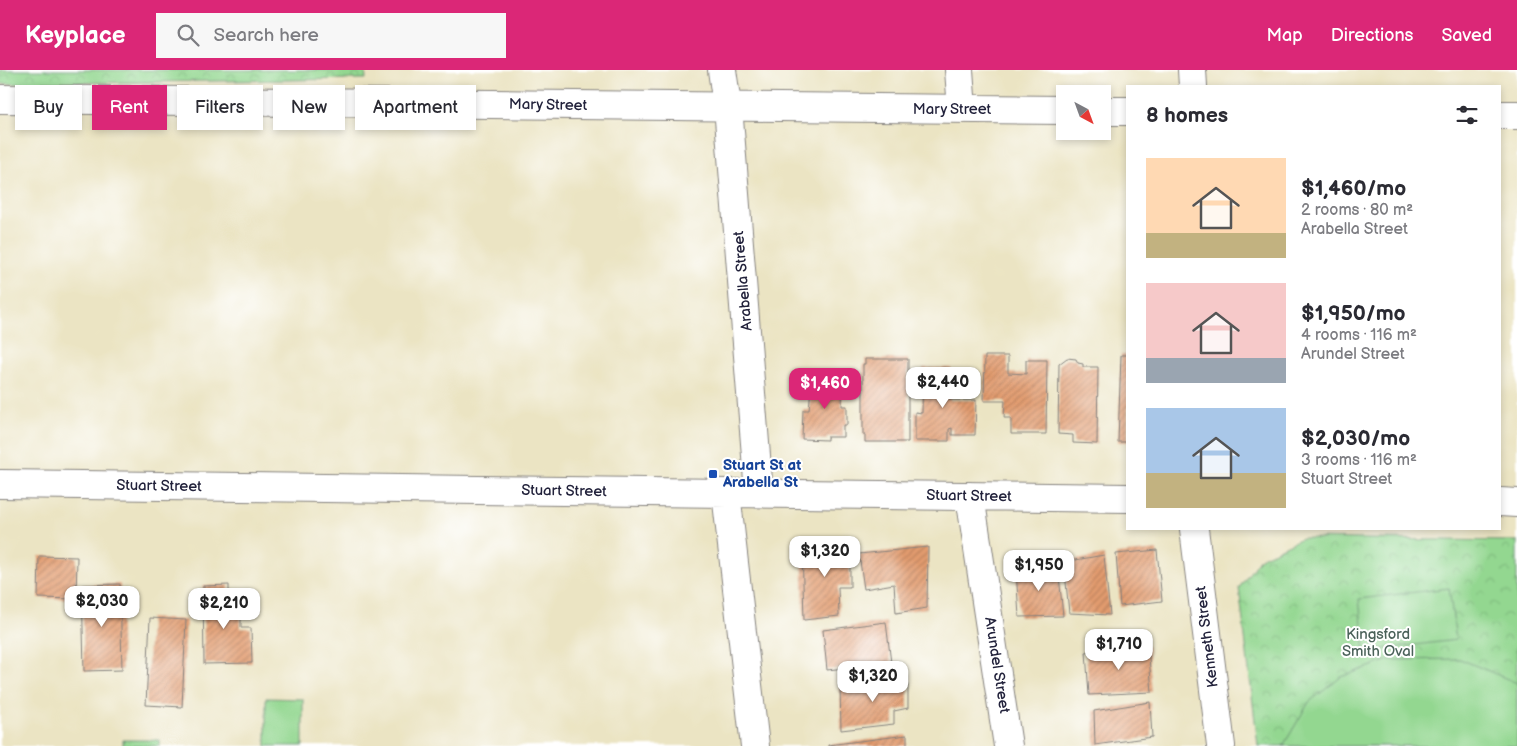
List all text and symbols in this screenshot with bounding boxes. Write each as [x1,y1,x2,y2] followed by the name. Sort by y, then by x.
[156,13,506,58] search box
[25,21,126,50] text: Keyplace
[174,21,202,49] icon: search
[214,24,319,47] text: Search here
[1267,25,1303,46] text: Map
[1331,25,1413,46] text: Directions
[1441,25,1492,46] text: Saved
[15,85,82,130] chip: Buy
[92,85,167,130] chip: Rent
[177,85,263,130] chip: Filters
[273,85,345,130] chip: New
[355,85,476,130] chip: Apartment
[1056,85,1111,140] north arrow
[1056,85,1111,140] map controls
[509,95,588,115] street label: Mary Street
[913,100,992,119] street label: Mary Street
[1453,101,1481,129] icon: filters
[1146,103,1228,128] text: 8 homes
[1301,176,1406,201] text: $1,460/mo
[1186,178,1246,238] icon: home
[1301,201,1413,220] text: 2 rooms · 80 m²
[1301,220,1408,239] text: Arabella Street
[729,230,757,332] street label: Arabella Street
[1301,301,1406,326] text: $1,950/mo
[1186,303,1246,363] icon: home
[1301,326,1417,345] text: 4 rooms · 116 m²
[1301,345,1405,364] text: Arundel Street
[902,366,984,409] pin: $2,440
[784,368,866,410] pin: $1,460
[917,373,969,392] text: $2,440
[800,374,850,393] text: $1,460
[1301,426,1410,451] text: $2,030/mo
[1186,428,1246,488] icon: home
[1301,451,1417,470] text: 3 rooms · 116 m²
[722,456,801,492] place label: Stuart St at Arabella St
[707,468,719,480] marker: Stuart St at Arabella St
[1301,470,1392,489] text: Stuart Street
[116,476,202,496] street label: Stuart Street
[521,481,607,501] street label: Stuart Street
[926,486,1012,506] street label: Stuart Street
[784,536,866,578] pin: $1,320
[800,542,850,561] text: $1,320
[998,550,1080,592] pin: $1,950
[1014,556,1064,575] text: $1,950
[1191,585,1223,689] street label: Kenneth Street
[61,586,143,628] pin: $2,030
[183,588,265,630] pin: $2,210
[76,592,128,611] text: $2,030
[199,594,249,613] text: $2,210
[980,616,1014,715] street label: Arundel Street
[1342,625,1414,661] park label: Kingsford Smith Oval
[1078,628,1160,671] pin: $1,710
[1096,635,1142,654] text: $1,710
[832,660,914,703] pin: $1,320
[848,667,898,686] text: $1,320

